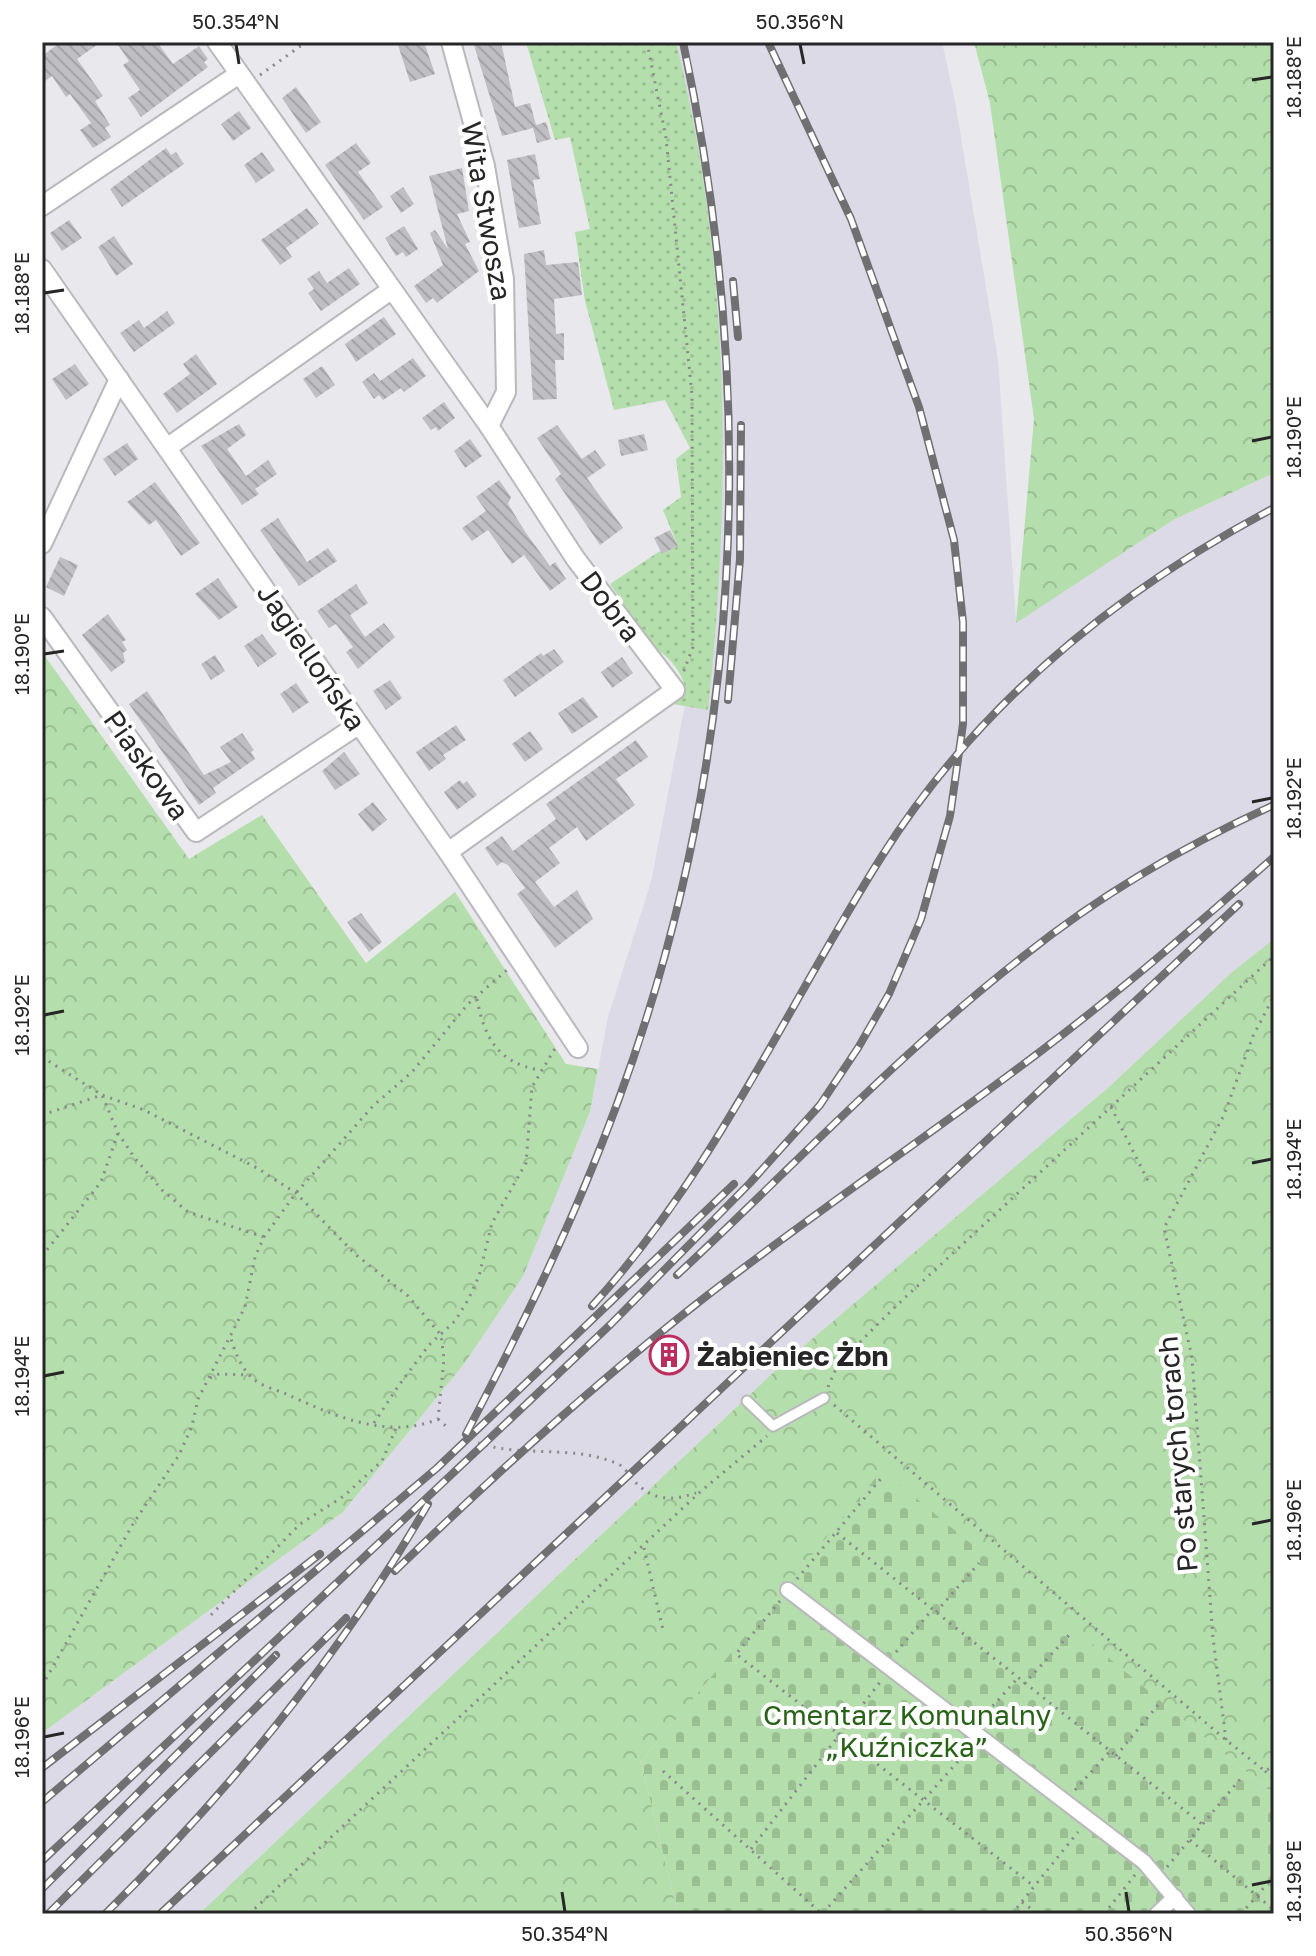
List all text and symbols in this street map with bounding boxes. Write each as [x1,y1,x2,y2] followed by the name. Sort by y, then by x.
[192,9,280,33] text: 50.354°N
[756,9,844,33] text: 50.356°N
[1281,36,1305,118] text: 18.188°E
[455,119,519,303] street label: Wita Stwosza
[9,252,33,334] text: 18.188°E
[1281,396,1305,478] text: 18.190°E
[574,564,648,648] street label: Dobra
[251,577,373,737] street label: Jagiellońska
[9,613,33,695] text: 18.190°E
[97,704,197,826] street label: Piaskowa
[1281,757,1305,839] text: 18.192°E
[9,974,33,1056] text: 18.192°E
[1281,1119,1305,1199] text: 18.194°E
[648,1334,690,1376] building icon: Żabieniec Żbn
[1150,1334,1204,1574] street label: Po starych torach
[9,1336,33,1416] text: 18.194°E
[697,1339,888,1372] place label: Żabieniec Żbn
[1281,1479,1305,1561] text: 18.196°E
[9,1696,33,1778] text: 18.196°E
[763,1698,1051,1763] park label: Cmentarz Komunalny „Kuźniczka”
[1281,1840,1305,1922] text: 18.198°E
[521,1921,609,1945] text: 50.354°N
[1085,1921,1173,1945] text: 50.356°N

